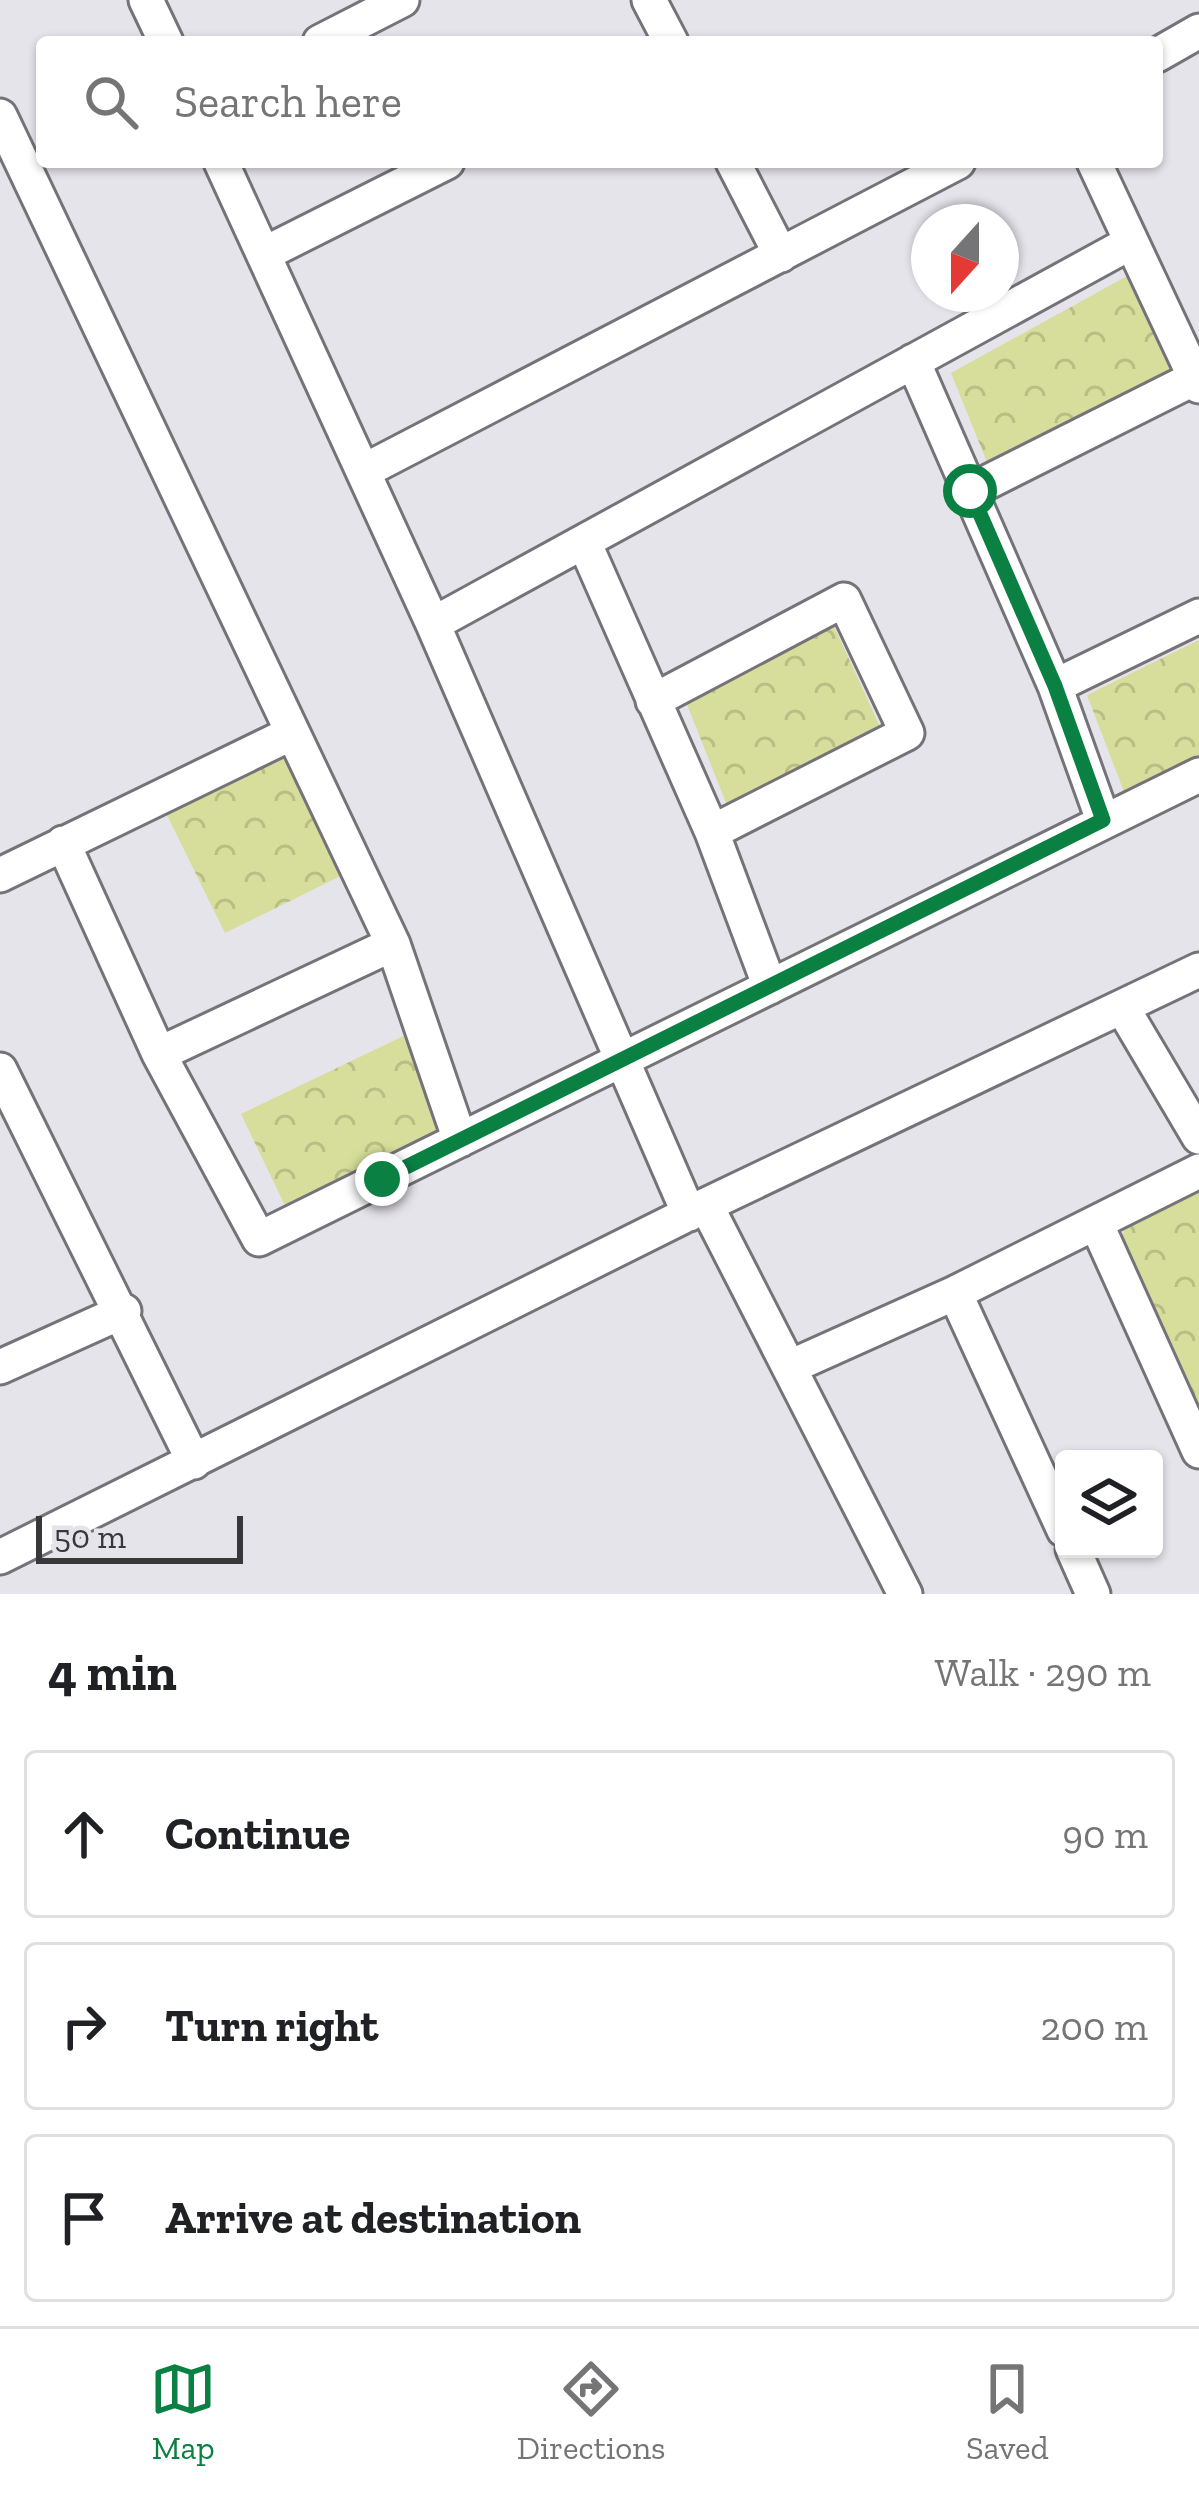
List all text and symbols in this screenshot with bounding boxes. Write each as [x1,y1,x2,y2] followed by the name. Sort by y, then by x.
[36,36,1163,168] search box
[78,69,144,135] icon: search
[174,75,402,129] text: Search here
[911,204,1019,312] north arrow
[943,464,997,518] route start
[355,1152,409,1206] route end
[1055,1450,1163,1558] map controls
[1055,1450,1163,1558] button: layers
[36,1510,243,1563] scale bar
[54,1517,126,1556] text: 50 m
[48,1642,177,1703] text: 4 min
[935,1649,1151,1696] text: Walk · 290 m
[51,1801,117,1867] icon: ahead
[165,1807,350,1861] text: Continue
[1062,1811,1148,1858] text: 90 m
[51,1993,117,2059] icon: right
[165,1999,378,2053] text: Turn right
[1040,2003,1148,2050] text: 200 m
[51,2185,117,2251] icon: arrive
[165,2191,581,2245] text: Arrive at destination
[150,2356,216,2467] tab: Map
[517,2356,666,2467] tab: Directions
[966,2356,1049,2467] tab: Saved

